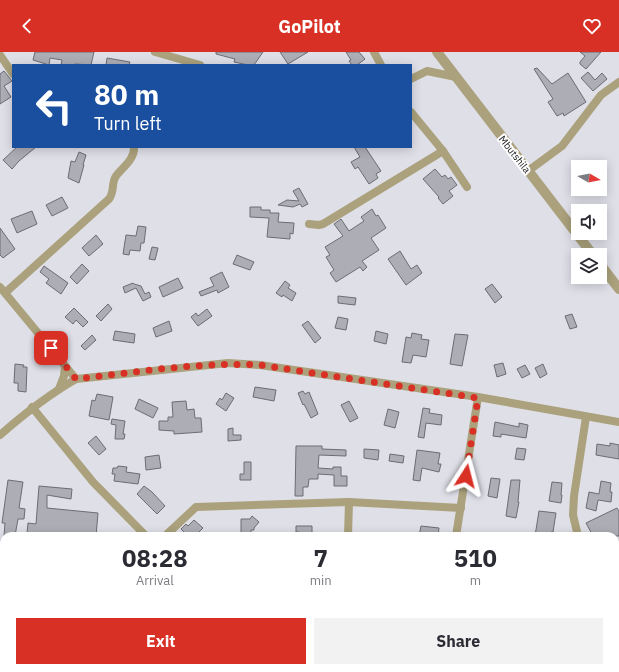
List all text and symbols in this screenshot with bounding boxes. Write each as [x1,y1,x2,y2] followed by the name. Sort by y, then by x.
[16,15,38,37] icon: back
[278,15,341,38] text: GoPilot
[581,15,603,37] icon: heart
[94,76,159,113] text: 80 m
[28,80,80,132] icon: left
[94,112,162,135] text: Turn left
[496,133,534,176] street label: Mbutshila
[571,160,607,196] north arrow
[571,160,607,284] map controls
[571,204,607,240] button: sound
[571,248,607,284] button: layers
[34,331,68,365] pin
[40,337,62,359] icon: arrive
[445,455,487,497] position arrow
[122,542,188,574] text: 08:28
[313,542,328,574] text: 7
[454,542,497,574] text: 510
[136,572,174,589] text: Arrival
[310,572,332,589] text: min
[470,572,481,589] text: m
[16,618,306,664] button: Exit
[314,618,603,664] button: Share

